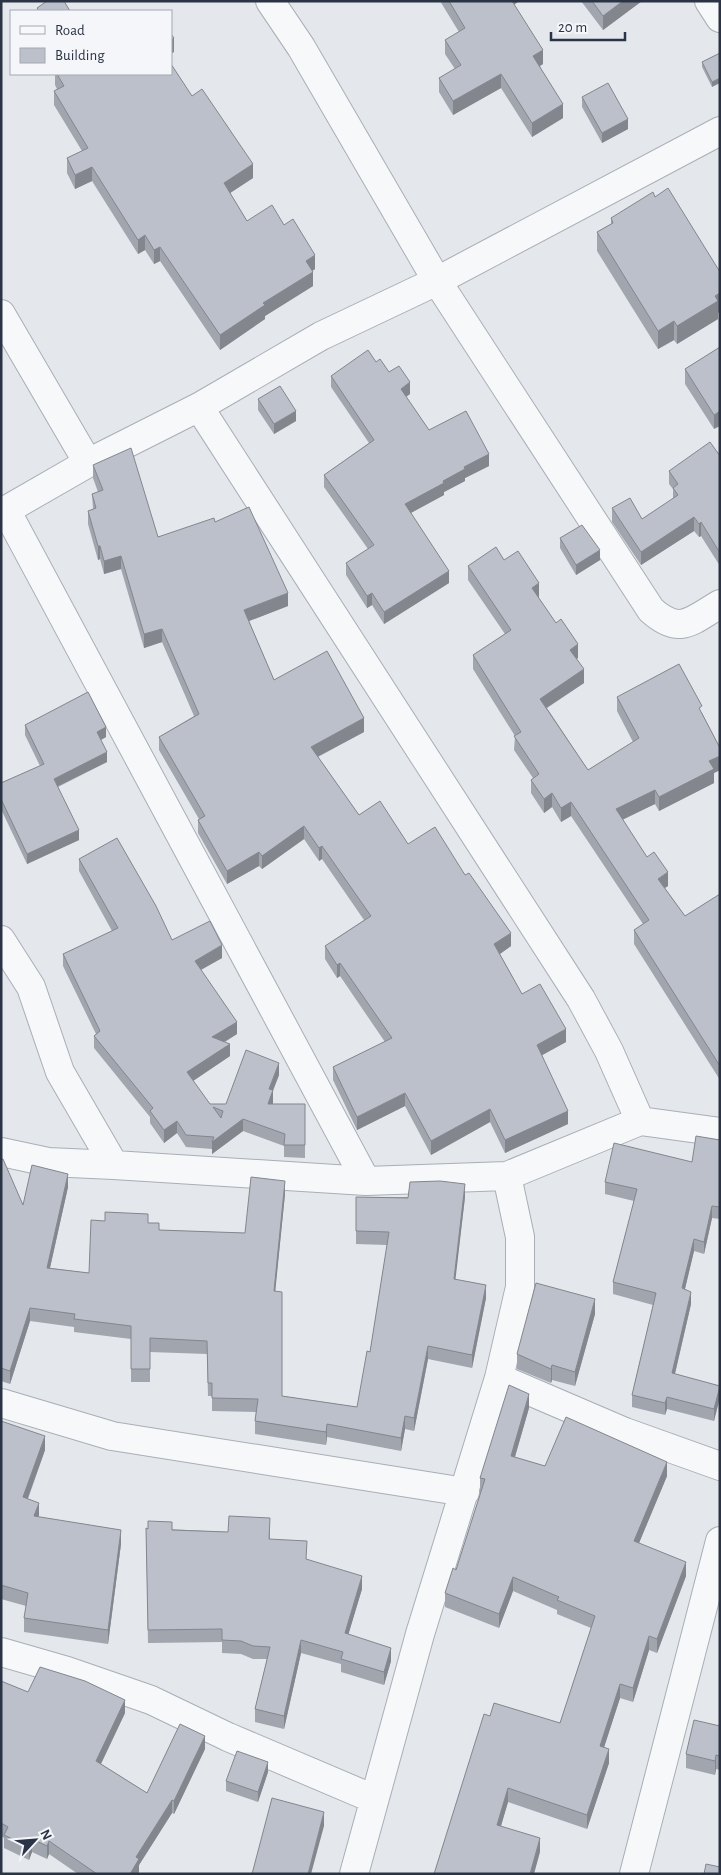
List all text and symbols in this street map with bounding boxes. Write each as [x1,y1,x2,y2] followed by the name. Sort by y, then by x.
[10,10,172,75] legend
[551,10,625,42] scale bar
[558,20,587,35] text: 20 m
[55,23,85,38] text: Road
[55,48,105,63] text: Building
[10,1815,60,1865] north arrow
[37,1827,54,1842] text: N

